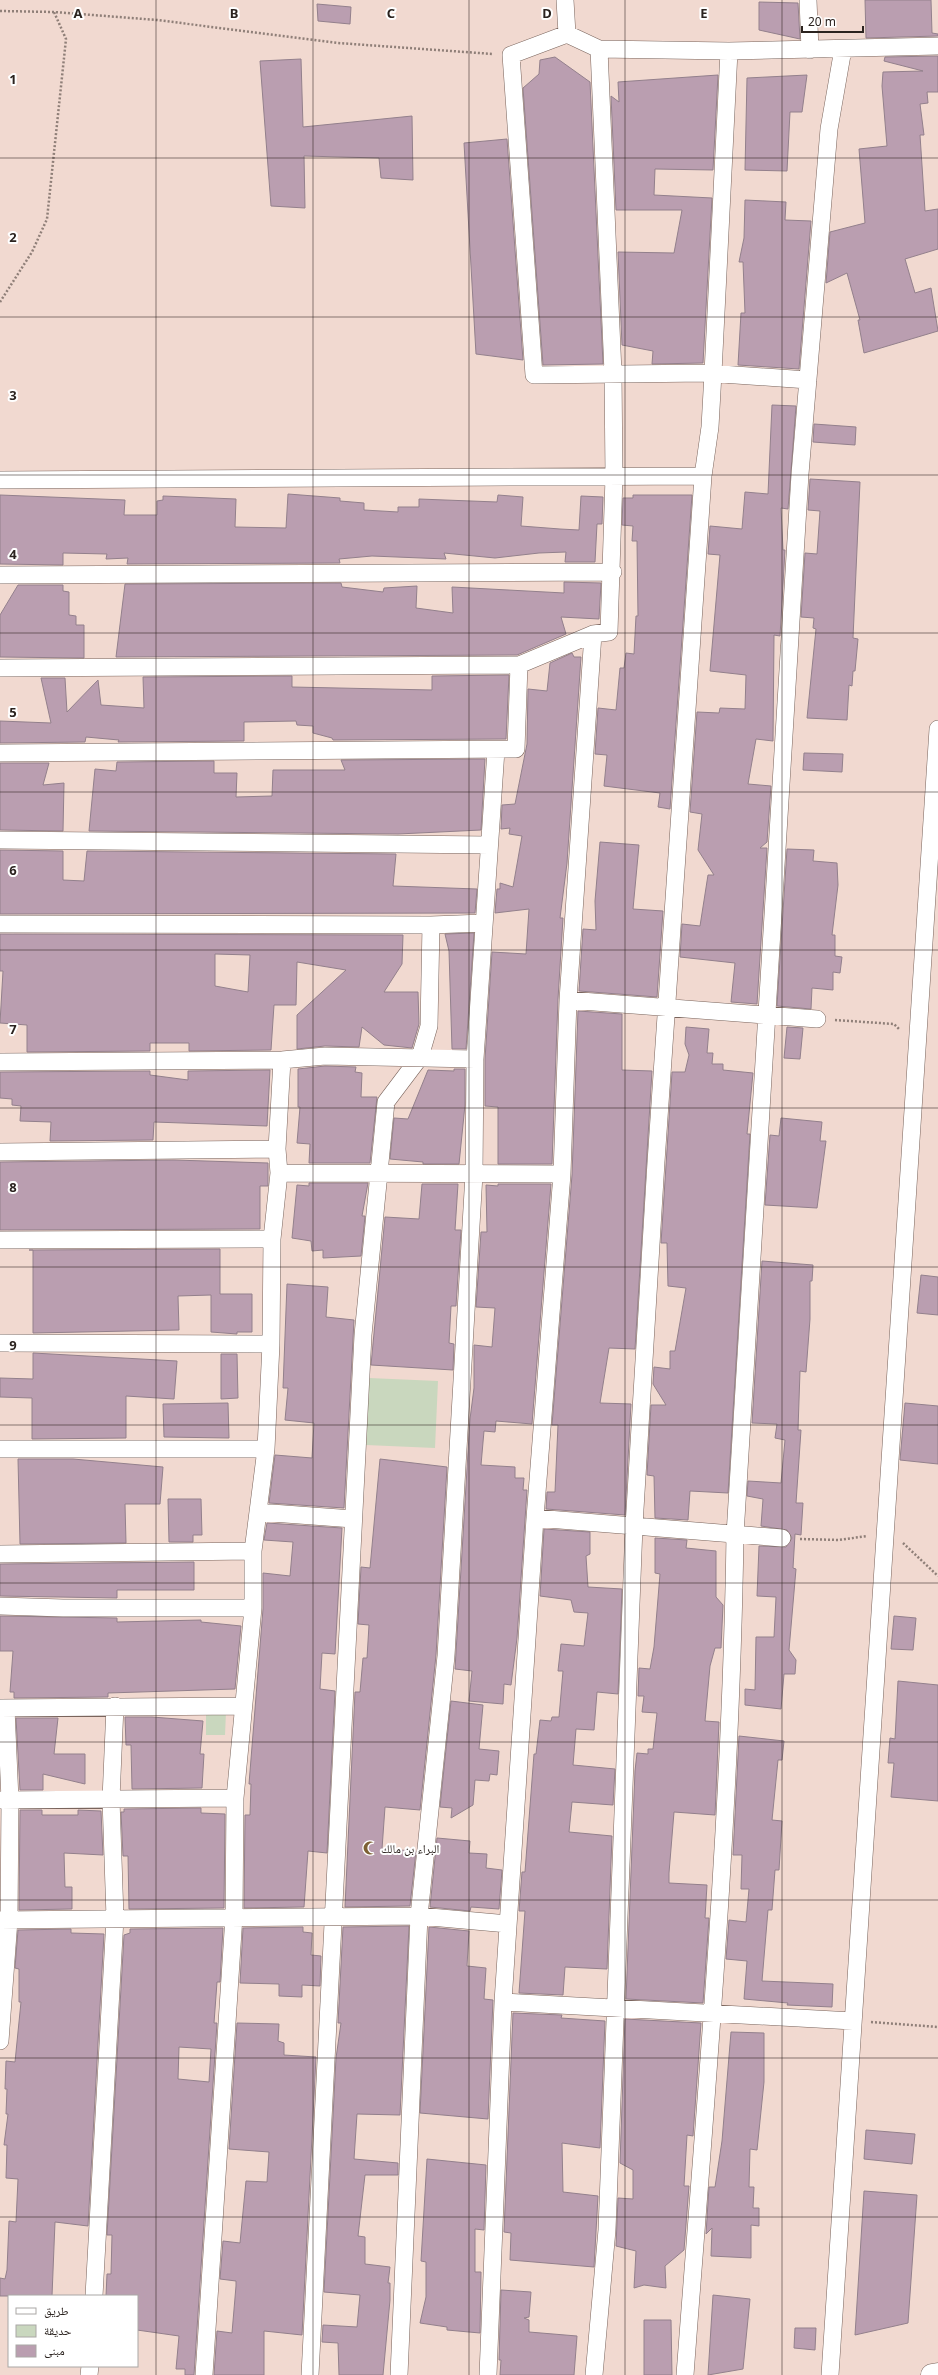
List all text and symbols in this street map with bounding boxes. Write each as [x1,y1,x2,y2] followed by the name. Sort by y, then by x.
[74,4,83,22] text: A
[230,4,238,22] text: B
[387,4,395,22] text: C
[542,4,552,22] text: D
[700,4,708,22] text: E
[802,8,863,34] scale bar
[808,13,836,30] text: 20 m
[9,70,17,88] text: 1
[9,228,17,246] text: 2
[9,386,17,404] text: 3
[9,545,17,563] text: 4
[9,703,17,721] text: 5
[9,861,17,879] text: 6
[9,1020,17,1038] text: 7
[9,1178,17,1196] text: 8
[9,1336,17,1354] text: 9
[362,1840,378,1856] mosque icon: البراء بن مالك
[381,1840,439,1857] place label: البراء بن مالك
[8,2295,138,2367] legend
[44,2302,69,2319] text: طريق
[44,2322,72,2339] text: حديقة
[44,2342,65,2359] text: مبنى

